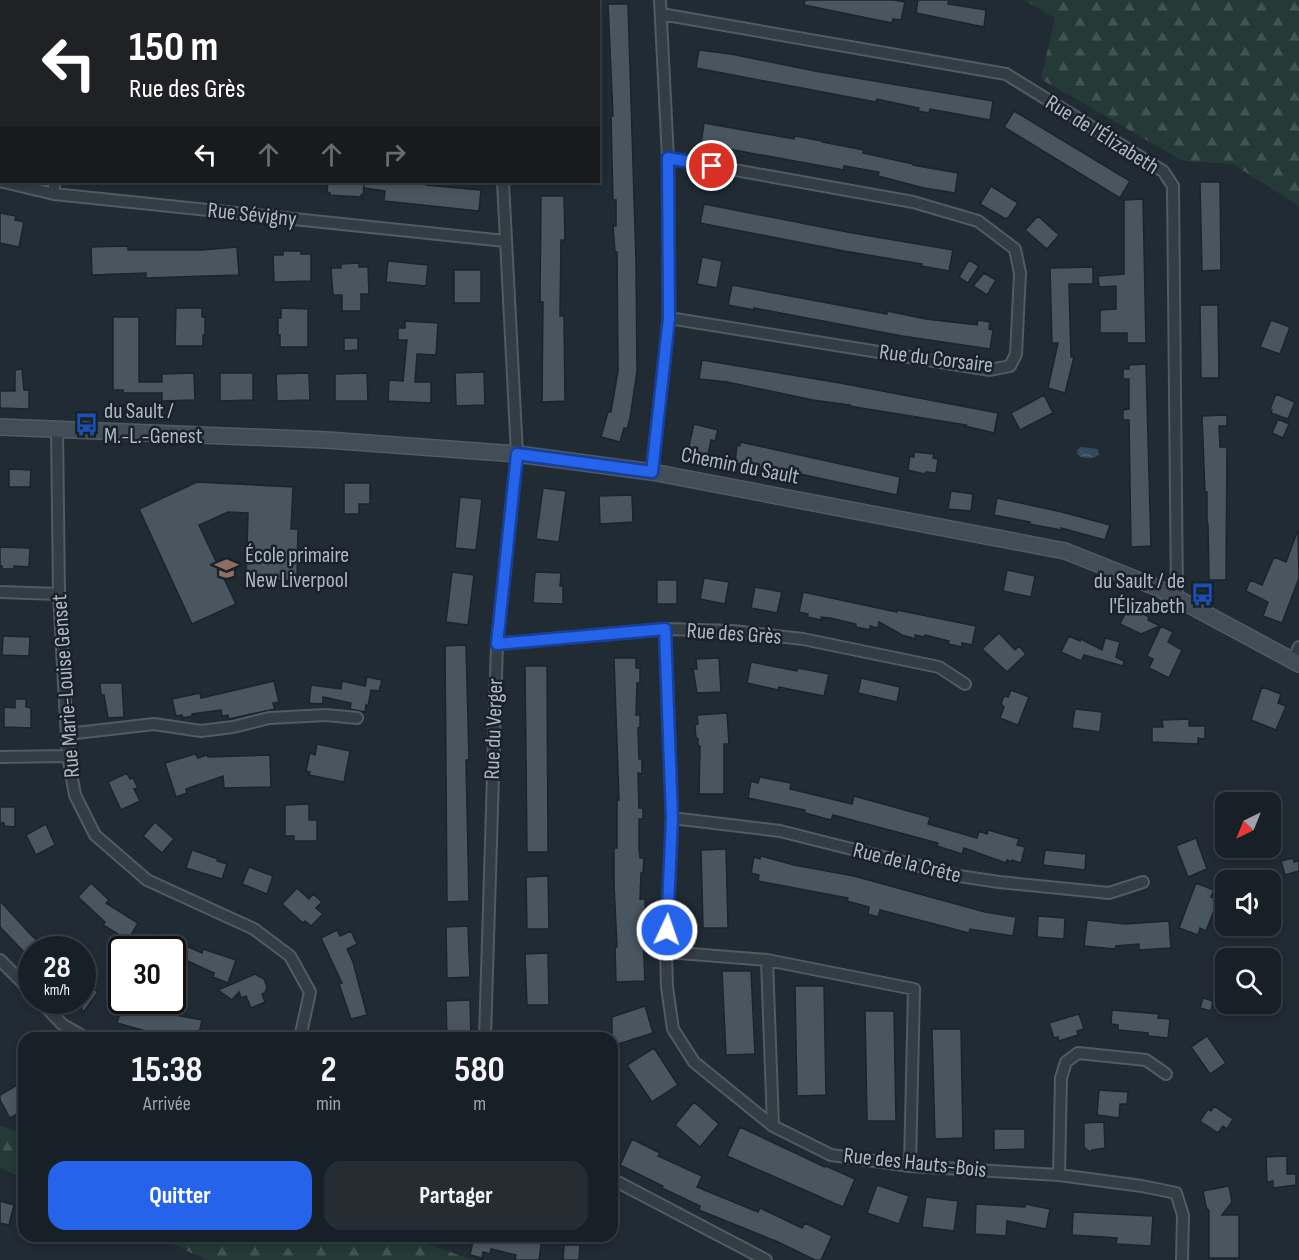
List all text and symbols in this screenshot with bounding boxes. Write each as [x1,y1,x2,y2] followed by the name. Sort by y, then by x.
[129,22,218,73] text: 150 m
[30,24,108,102] icon: left
[129,73,245,105] text: Rue des Grès
[1040,89,1164,181] street label: Rue de l'Élizabeth
[189,138,222,171] icon: left
[252,138,285,171] icon: ahead
[315,138,348,171] icon: ahead
[378,138,411,171] icon: right
[686,140,737,191] pin
[695,149,728,182] icon: arrive
[206,197,298,233] street label: Rue Sévigny
[878,339,994,379] street label: Rue du Corsaire
[104,398,203,450] place label: du Sault / M.-L.-Genest
[73,411,99,437] bus stop icon: du Sault / M.-L.-Genest
[679,441,802,491] street label: Chemin du Sault
[245,542,349,594] place label: École primaire New Liverpool
[214,555,240,581] school or university icon: École primaire New Liverpool
[1094,568,1185,620] place label: du Sault / de l'Élizabeth
[1190,581,1216,607] bus stop icon: du Sault / de l'Élizabeth
[46,593,86,779] street label: Rue Marie-Louise Genset
[686,617,782,651] street label: Rue des Grès
[479,678,509,780] street label: Rue du Verger
[1215,792,1281,858] north arrow
[1215,792,1281,1014] map controls
[850,837,964,889] street label: Rue de la Crête
[1215,870,1281,936] button: sound
[635,898,699,962] position arrow
[108,936,186,1014] speed limit sign: 30
[1215,948,1281,1014] button: search
[43,950,71,986] text: 28
[44,981,70,1000] text: km/h
[131,1049,203,1092] text: 15:38
[321,1049,336,1092] text: 2
[455,1049,505,1092] text: 580
[143,1092,191,1116] text: Arrivée
[316,1092,341,1116] text: min
[473,1092,486,1116] text: m
[842,1142,988,1184] street label: Rue des Hauts-Bois
[48,1161,312,1230] button: Quitter
[324,1161,588,1230] button: Partager

